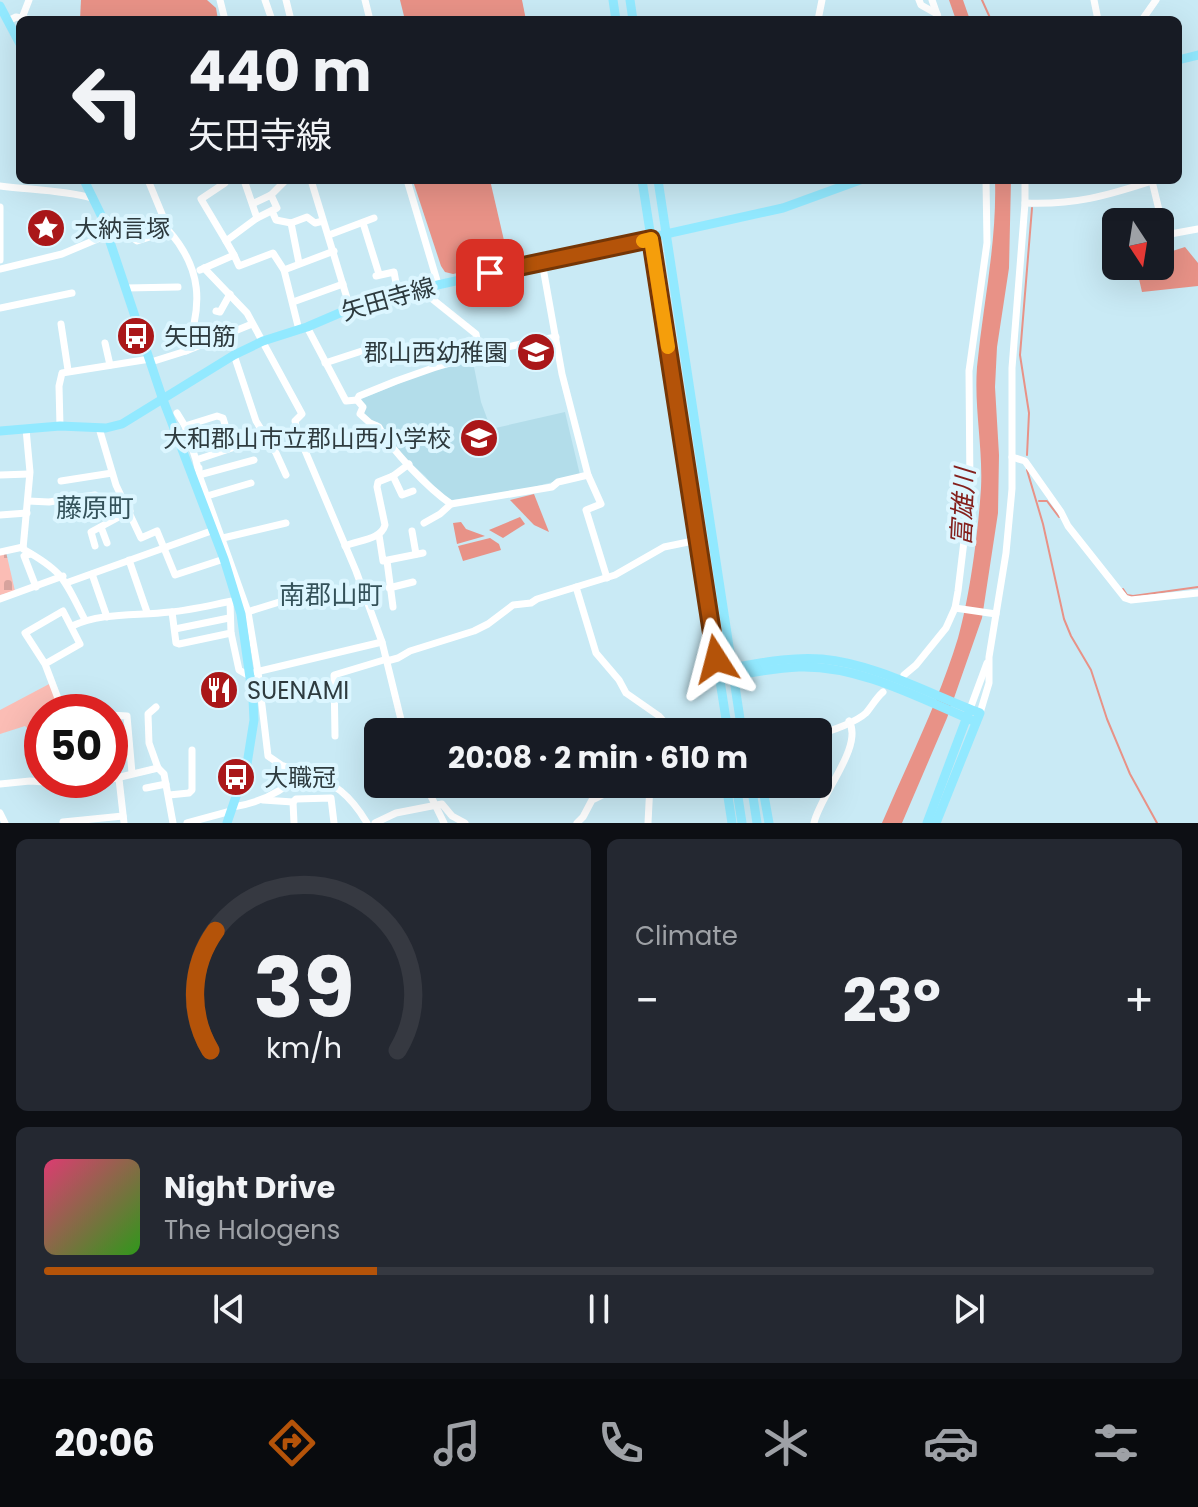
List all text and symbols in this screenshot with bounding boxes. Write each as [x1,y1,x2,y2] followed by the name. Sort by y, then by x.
[188,32,372,111] text: 440 m
[56,48,160,152] icon: left
[188,110,332,161] text: 矢田寺線
[25,207,67,249] place icon: 大納言塚
[1102,208,1174,280] north arrow
[1102,208,1174,280] map controls
[74,212,170,245] place label: 大納言塚
[456,239,524,307] pin
[468,251,512,295] icon: arrive
[337,270,439,328] street label: 矢田寺線
[115,315,157,357] bus stop icon: 矢田筋
[164,320,236,353] place label: 矢田筋
[515,331,557,373] school or university icon: 郡山西幼稚園
[364,336,508,369] place label: 郡山西幼稚園
[458,417,500,459] school or university icon: 大和郡山市立郡山西小学校
[163,422,451,455] place label: 大和郡山市立郡山西小学校
[943,464,983,547] water label: 富雄川
[56,490,134,526] district label: 藤原町
[279,577,383,613] district label: 南郡山町
[674,617,758,701] position arrow
[198,669,240,711] restaurant icon: SUENAMI
[247,674,349,707] place label: SUENAMI
[24,694,128,798] speed limit sign: 50
[448,736,748,779] text: 20:08 · 2 min · 610 m
[215,756,257,798] bus stop icon: 大職冠
[264,761,336,794] place label: 大職冠
[635,918,738,954] text: Climate
[253,930,354,1046] text: 39
[842,959,941,1043] text: 23°
[635,970,659,1031] text: −
[1124,970,1154,1031] text: +
[265,1028,342,1068] text: km/h
[164,1166,335,1209] text: Night Drive
[164,1212,340,1248] text: The Halogens
[207,1287,251,1331] icon: previous
[577,1287,621,1331] icon: pause
[947,1287,991,1331] icon: next
[264,1415,320,1471] icon: directions
[429,1415,485,1471] icon: music
[593,1415,649,1471] icon: phone
[758,1415,814,1471] icon: climate
[923,1415,979,1471] icon: car
[1088,1415,1144,1471] icon: filters
[54,1418,155,1469] text: 20:06

